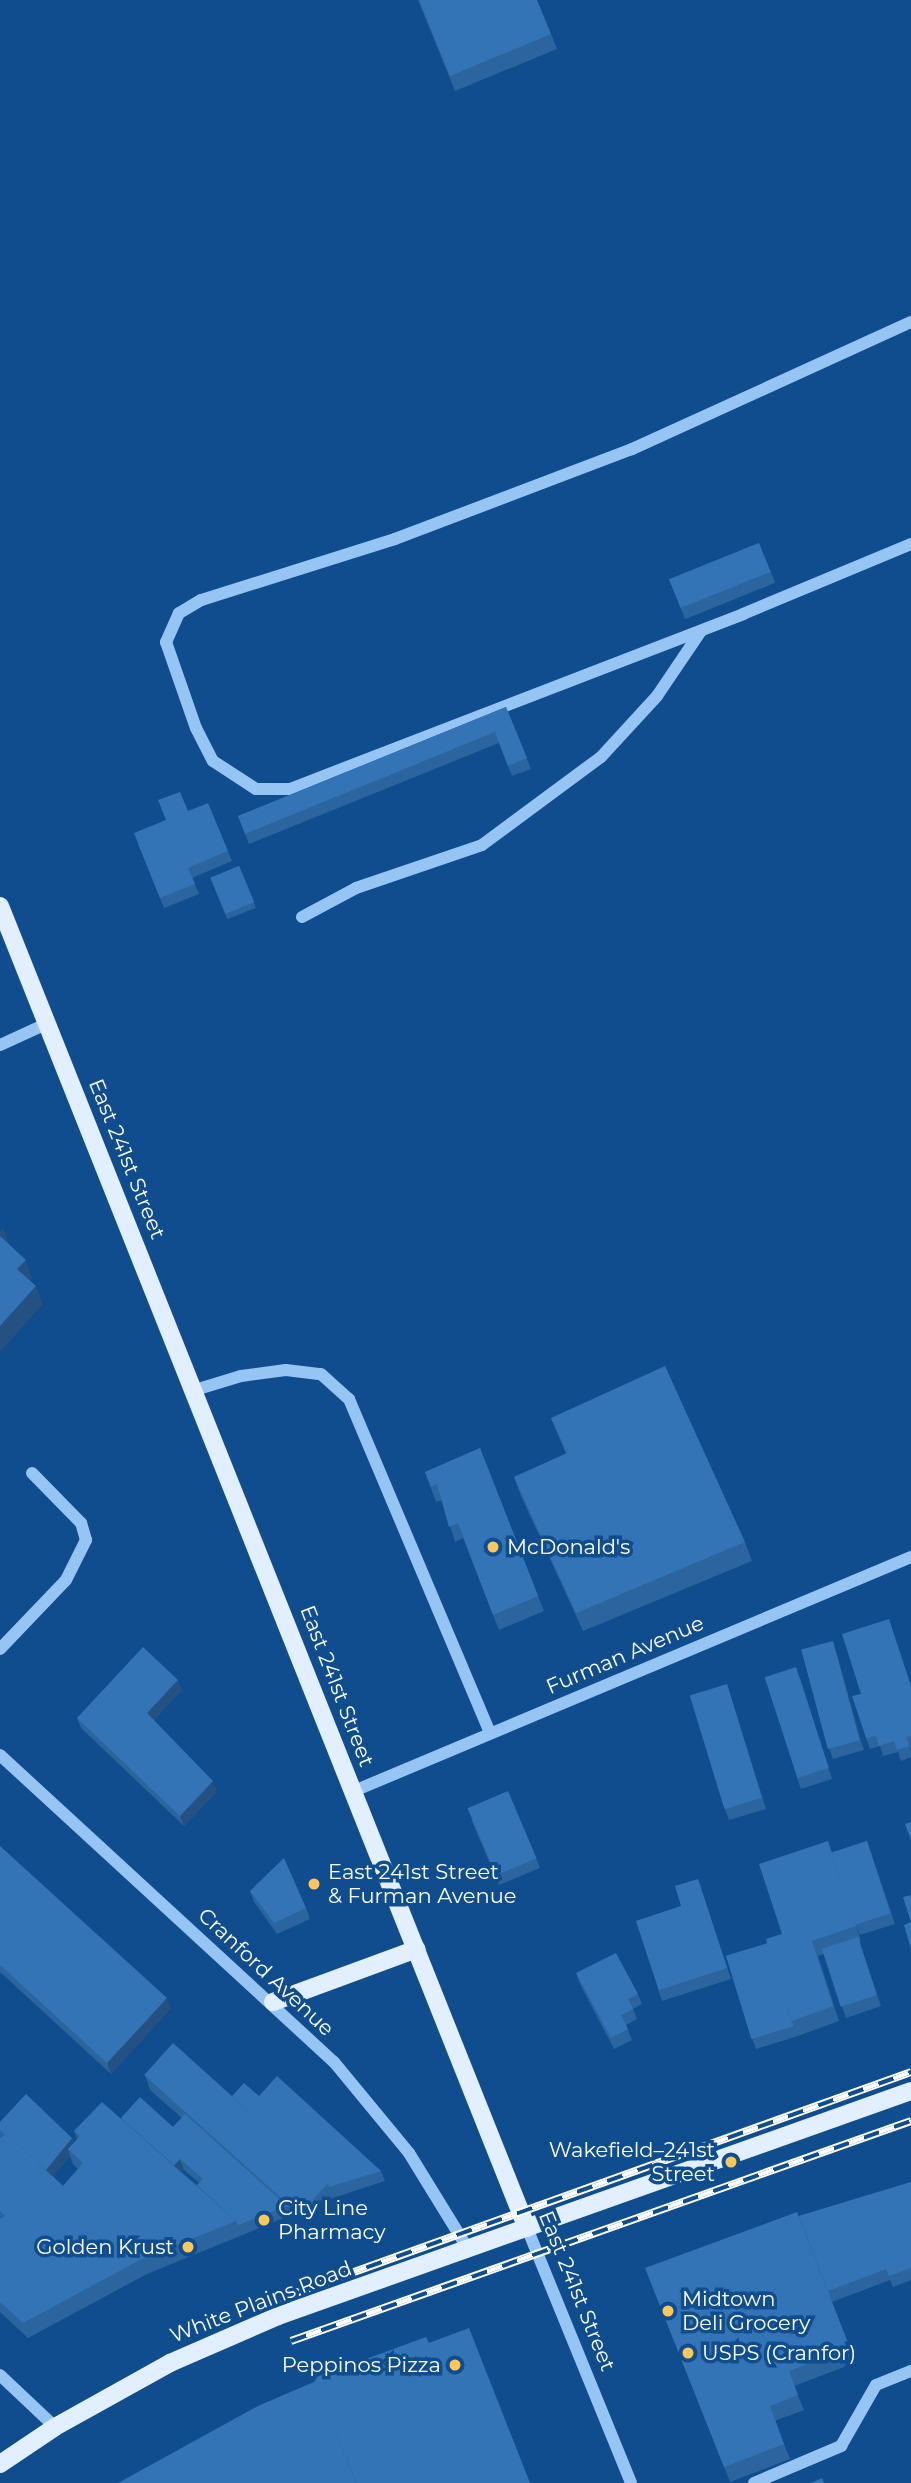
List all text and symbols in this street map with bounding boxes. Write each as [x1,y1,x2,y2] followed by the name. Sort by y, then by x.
[83,1075,171,1243] street label: East 241st Street
[507,1534,630,1560] place label: McDonald's
[485,1539,501,1555] marker: McDonald's
[295,1602,379,1770] street label: East 241st Street
[542,1610,708,1700] street label: Furman Avenue
[328,1859,516,1909] place label: East 241st Street & Furman Avenue
[306,1876,322,1892] marker: East 241st Street & Furman Avenue
[193,1903,339,2041] street label: Cranford Avenue
[549,2137,715,2187] place label: Wakefield–241st Street
[721,2152,741,2172] marker: Wakefield–241st Street
[278,2195,386,2245] place label: City Line Pharmacy
[533,2207,621,2375] street label: East 241st Street
[256,2212,272,2228] marker: City Line Pharmacy
[36,2234,174,2260] place label: Golden Krust
[180,2239,196,2255] marker: Golden Krust
[167,2256,355,2348] street label: White Plains Road
[682,2286,810,2336] place label: Midtown Deli Grocery
[660,2303,676,2319] marker: Midtown Deli Grocery
[702,2340,856,2366] place label: USPS (Cranfor)
[680,2345,696,2361] marker: USPS (Cranfor)
[282,2352,441,2378] place label: Peppinos Pizza
[447,2357,463,2373] marker: Peppinos Pizza

